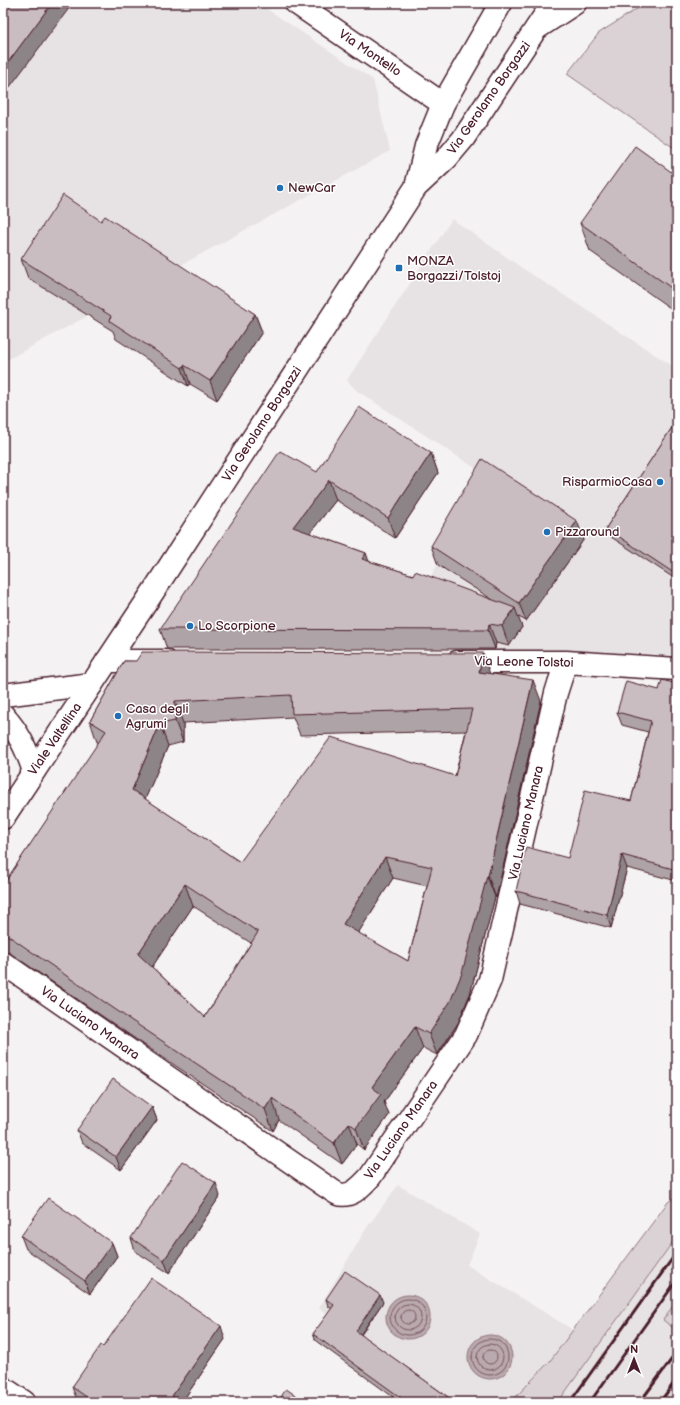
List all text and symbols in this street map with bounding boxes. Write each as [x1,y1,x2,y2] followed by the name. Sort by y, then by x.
[336,26,404,80] street label: Via Montello
[444,38,534,158] street label: Via Gerolamo Borgazzi
[288,180,336,196] place label: NewCar
[275,183,285,193] marker: NewCar
[407,253,501,284] place label: MONZA Borgazzi/Tolstoj
[394,263,404,273] marker: MONZA Borgazzi/Tolstoj
[219,363,305,485] street label: Via Gerolamo Borgazzi
[562,474,652,490] place label: RisparmioCasa
[655,477,665,487] marker: RisparmioCasa
[555,524,620,540] place label: Pizzaround
[542,527,552,537] marker: Pizzaround
[198,618,276,634] place label: Lo Scorpione
[185,621,195,631] marker: Lo Scorpione
[474,653,574,671] street label: Via Leone Tolstoi
[25,700,85,778] street label: Viale Valtellina
[126,701,189,732] place label: Casa degli Agrumi
[113,711,123,721] marker: Casa degli Agrumi
[505,764,547,882] street label: Via Luciano Manara
[37,983,143,1063] street label: Via Luciano Manara
[361,1077,441,1183] street label: Via Luciano Manara
[614,1339,654,1379] north arrow
[630,1343,638,1356] text: N

